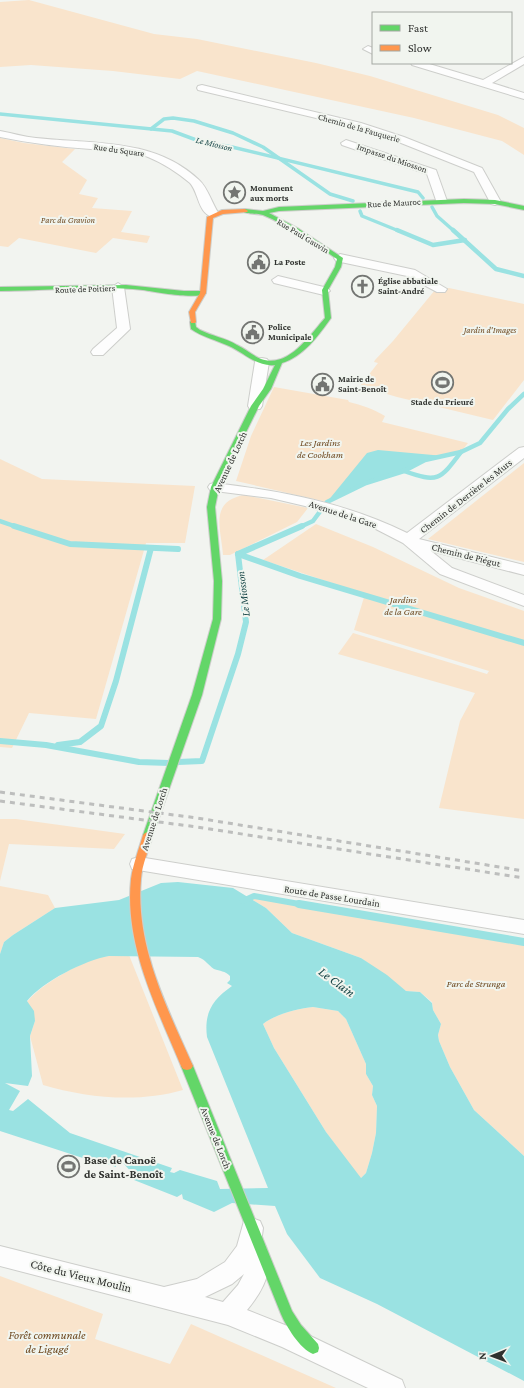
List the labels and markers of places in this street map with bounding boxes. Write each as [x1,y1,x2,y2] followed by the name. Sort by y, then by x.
[221,180,247,206] place icon: Monument aux morts
[250,183,294,203] place label: Monument aux morts
[246,249,272,275] public building icon: La Poste
[274,257,305,267] place label: La Poste
[350,273,376,299] church icon: Église abbatiale Saint-André
[378,276,438,296] place label: Église abbatiale Saint-André
[239,319,265,345] public building icon: Police Municipale
[268,322,312,342] place label: Police Municipale
[429,370,455,396] sports icon: Stade du Prieuré
[310,371,336,397] public building icon: Mairie de Saint-Benoît
[338,374,387,394] place label: Mairie de Saint-Benoît
[411,397,473,407] place label: Stade du Prieuré
[84,1153,164,1181] place label: Base de Canoë de Saint-Benoît
[56,1154,82,1180] sports icon: Base de Canoë de Saint-Benoît

